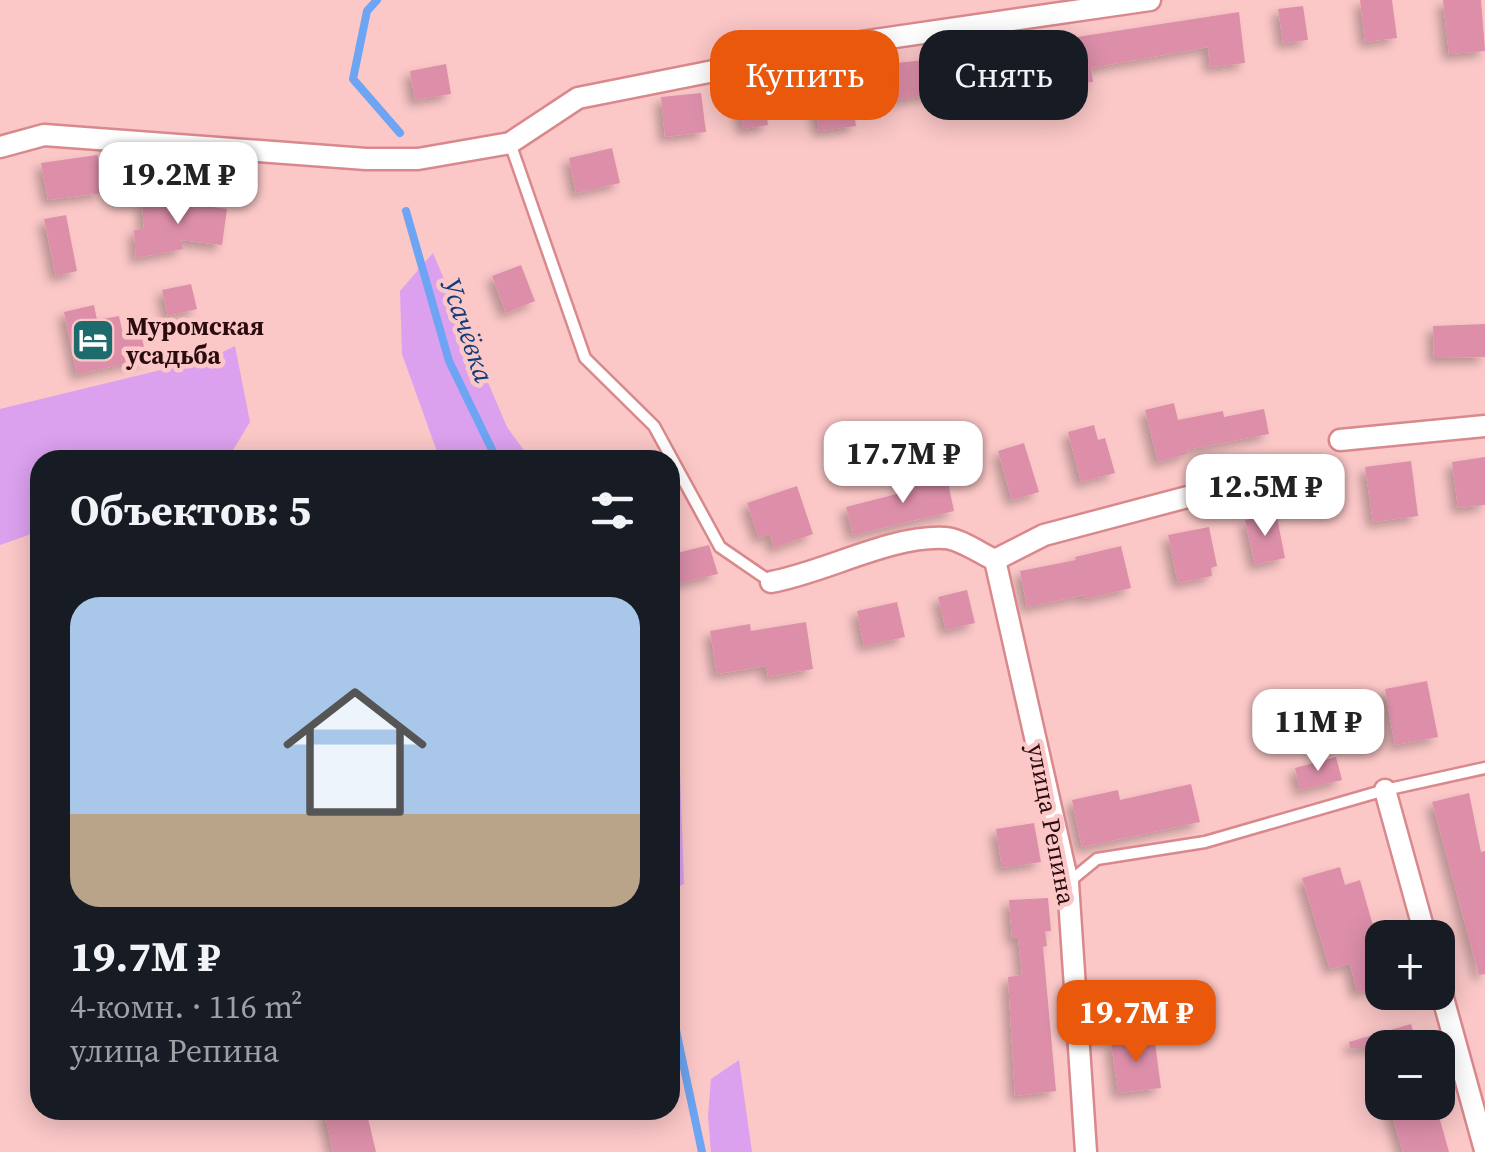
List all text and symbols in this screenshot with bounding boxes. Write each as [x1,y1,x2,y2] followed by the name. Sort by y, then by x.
[710,30,899,120] chip: Купить
[919,30,1088,120] chip: Снять
[86,142,270,227] pin: 19.2M ₽
[121,152,235,196] text: 19.2M ₽
[432,272,504,388] water label: Усачёвка
[125,309,264,372] place label: Муромская усадьба
[70,317,116,363] hotel icon: Муромская усадьба
[811,421,995,506] pin: 17.7M ₽
[846,431,960,475] text: 17.7M ₽
[1173,454,1357,539] pin: 12.5M ₽
[1208,464,1322,508] text: 12.5M ₽
[70,481,311,539] text: Объектов: 5
[585,483,640,538] icon: filters
[265,662,445,842] icon: home
[1248,689,1388,774] pin: 11M ₽
[1274,699,1362,743] text: 11M ₽
[1020,741,1084,908] street label: улица Репина
[1365,920,1455,1120] map controls
[1365,920,1455,1010] button: +
[70,927,220,985] text: 19.7M ₽
[1044,980,1228,1065] pin: 19.7M ₽
[70,985,303,1029] text: 4-комн. · 116 m²
[1079,990,1193,1034] text: 19.7M ₽
[70,1029,279,1073] text: улица Репина
[1365,1030,1455,1120] button: −

